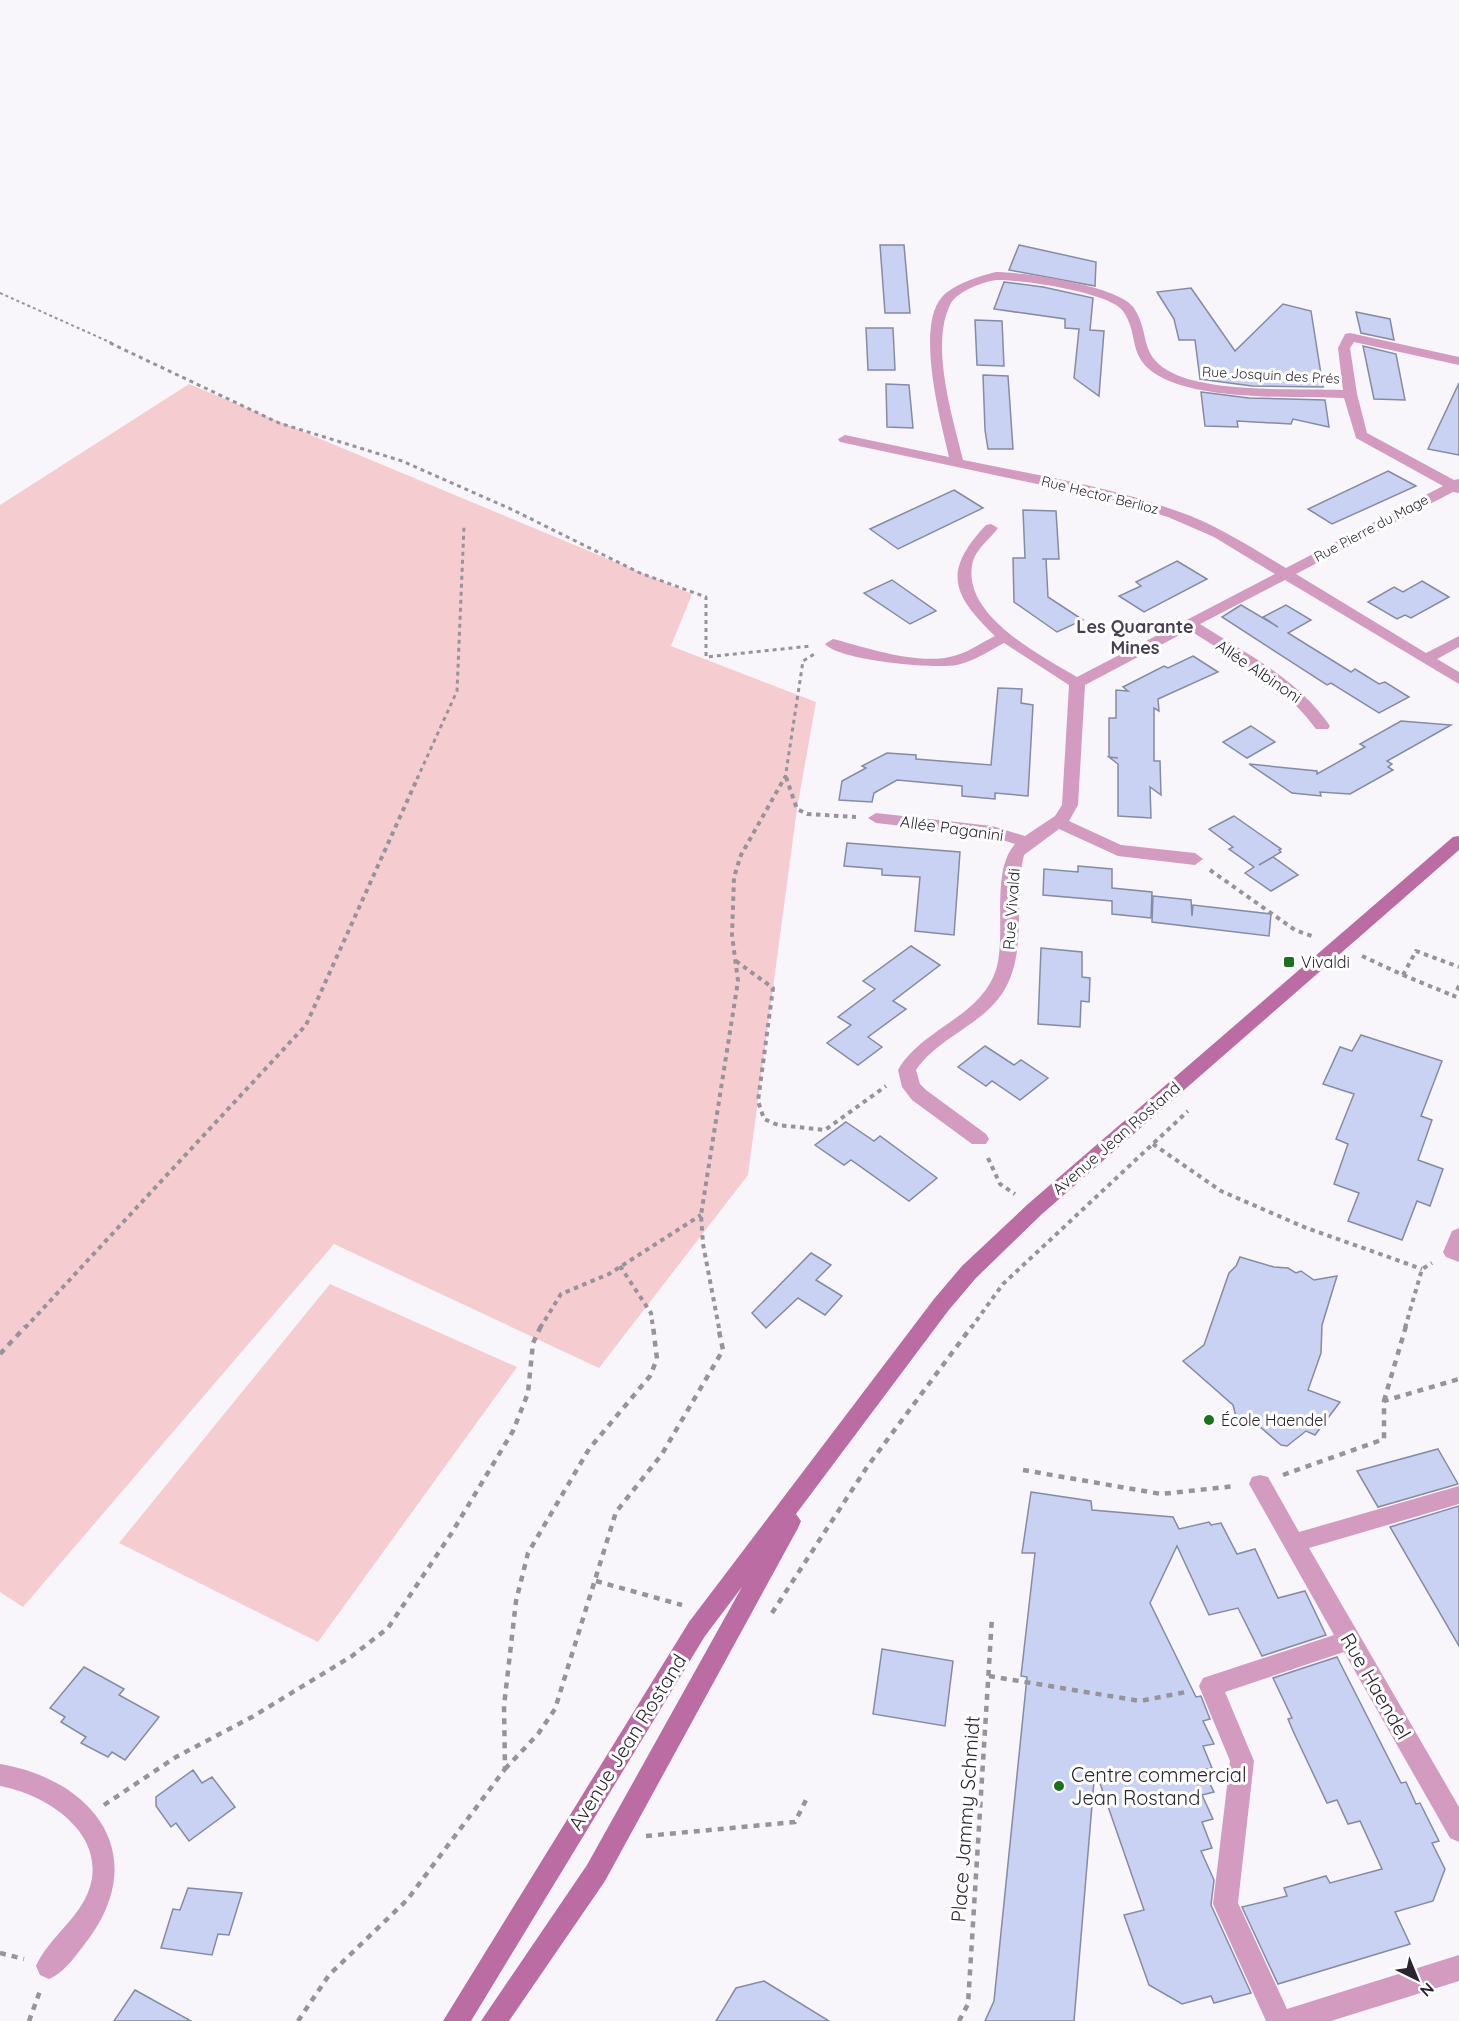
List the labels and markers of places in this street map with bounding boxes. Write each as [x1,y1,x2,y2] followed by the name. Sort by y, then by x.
[1301,952,1350,972] place label: Vivaldi
[1282,955,1296,969] marker: Vivaldi
[1221,1410,1327,1430] place label: École Haendel
[1202,1413,1216,1427] marker: École Haendel
[1071,1762,1247,1810] place label: Centre commercial Jean Rostand
[1052,1779,1066,1793] marker: Centre commercial Jean Rostand

